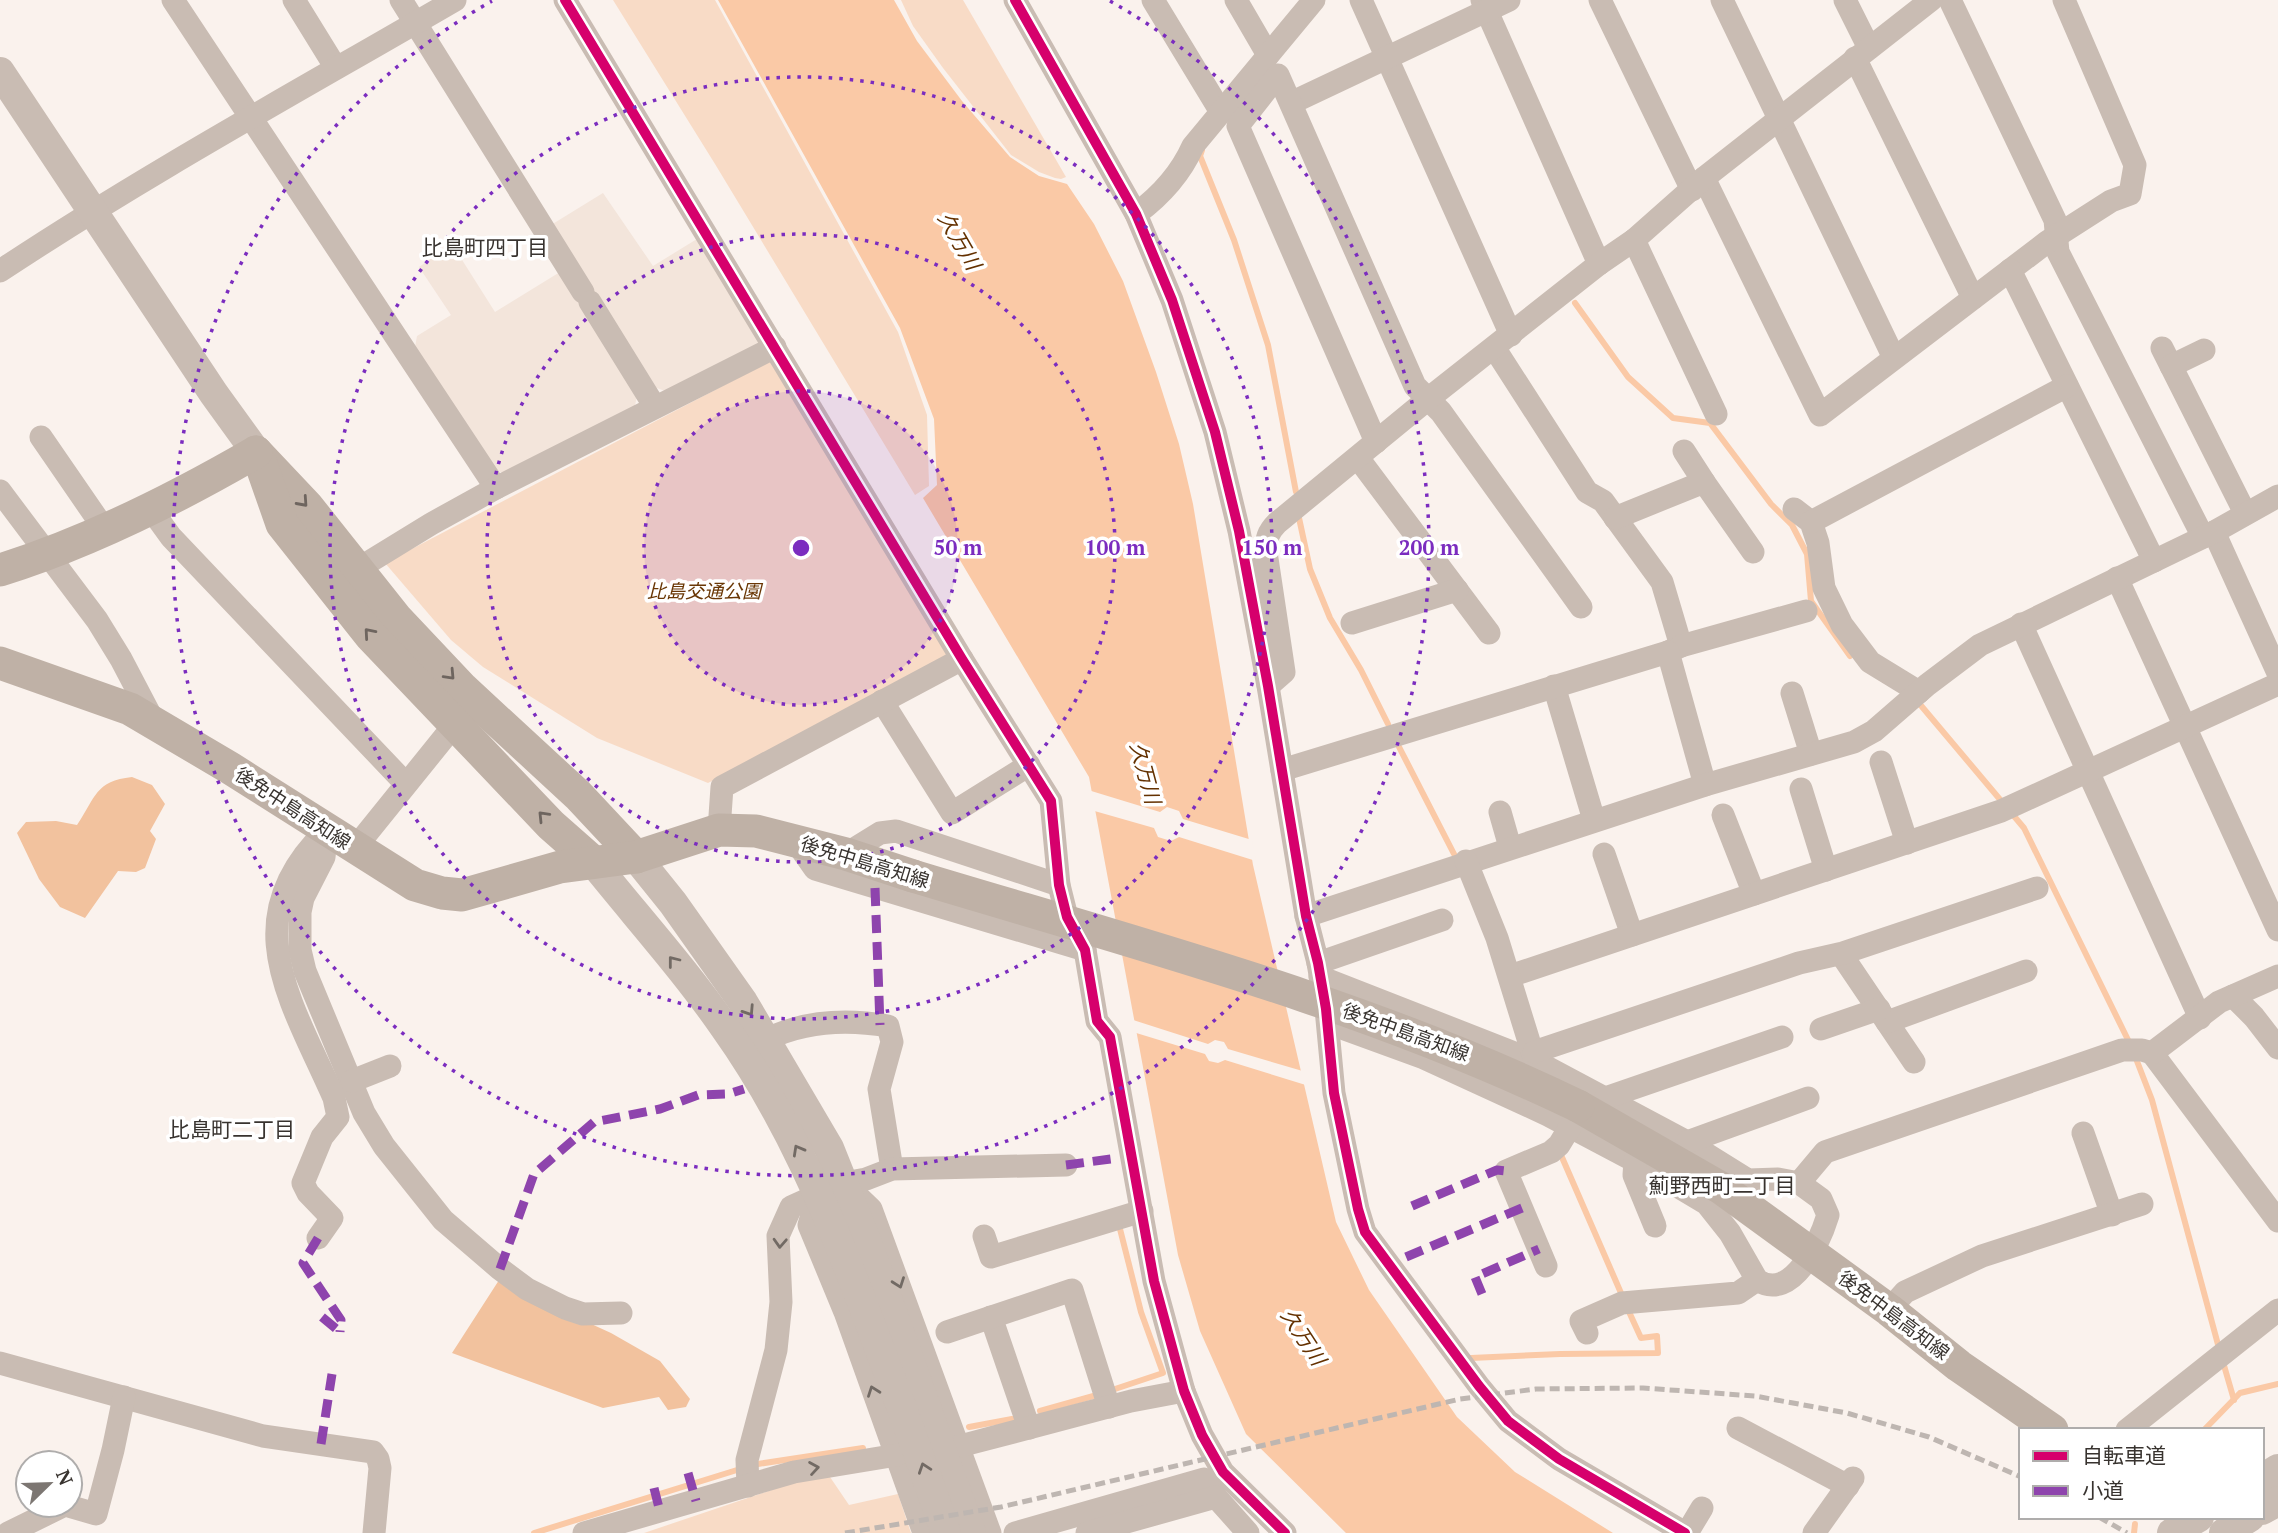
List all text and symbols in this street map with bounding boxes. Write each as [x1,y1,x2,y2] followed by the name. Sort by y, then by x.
[932,206,989,277] water label: 久万川
[422,233,548,261] district label: 比島町四丁目
[295,494,307,507] one-way arrow
[934,533,983,561] text: 50 m
[1085,533,1146,561] text: 100 m
[1242,533,1303,561] text: 150 m
[1399,533,1460,561] text: 200 m
[789,536,813,560] centre of rings
[647,578,764,603] park label: 比島交通公園
[365,628,377,641] one-way arrow
[442,667,455,680] one-way arrow
[1124,739,1168,809] water label: 久万川
[231,761,356,854] street label: 後免中島高知線
[538,811,551,824] one-way arrow
[798,830,932,893] street label: 後免中島高知線
[668,956,681,969] one-way arrow
[1339,997,1473,1066] street label: 後免中島高知線
[741,1003,754,1016] one-way arrow
[169,1115,295,1143] district label: 比島町二丁目
[793,1145,806,1158] one-way arrow
[1649,1171,1796,1199] district label: 薊野西町二丁目
[773,1238,788,1249] one-way arrow
[1834,1265,1955,1365] street label: 後免中島高知線
[891,1276,905,1288] one-way arrow
[1275,1302,1334,1372] water label: 久万川
[868,1386,882,1398] one-way arrow
[2019,1428,2264,1519] legend
[2082,1441,2166,1469] text: 自転車道
[14,1449,84,1519] north arrow
[808,1461,820,1476] one-way arrow
[918,1463,932,1475] one-way arrow
[51,1466,80,1489] text: N
[2082,1476,2124,1504] text: 小道

